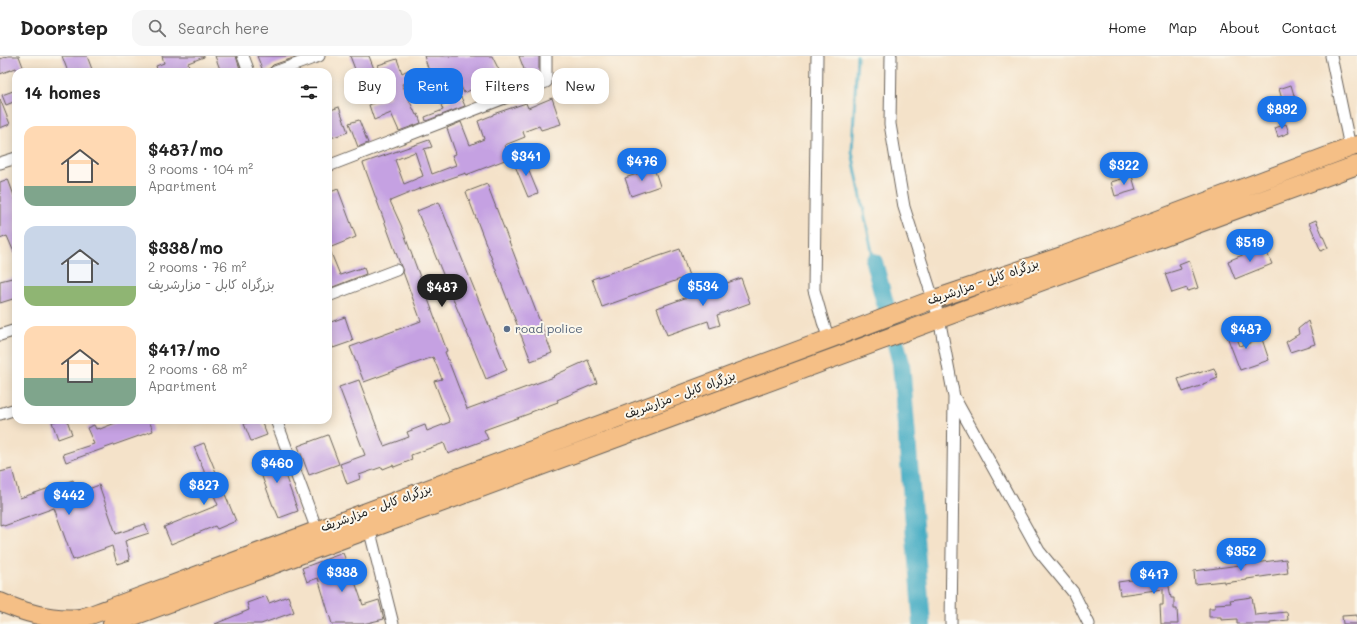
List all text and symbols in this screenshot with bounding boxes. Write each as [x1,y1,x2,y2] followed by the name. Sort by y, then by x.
[132,10,412,46] search box
[20,15,108,40] text: Doorstep
[146,17,168,39] icon: search
[178,18,269,38] text: Search here
[1108,18,1146,37] text: Home
[1168,18,1197,37] text: Map
[1219,18,1260,37] text: About
[1282,18,1337,37] text: Contact
[344,68,396,104] chip: Buy
[404,68,463,104] chip: Rent
[471,68,544,104] chip: Filters
[552,68,609,104] chip: New
[24,81,101,103] text: 14 homes
[298,81,320,103] icon: filters
[1258,96,1306,130] pin: $892
[1266,100,1298,117] text: $892
[148,138,223,160] text: $487/mo
[56,142,104,190] icon: home
[502,143,550,177] pin: $341
[511,147,541,164] text: $341
[618,148,666,182] pin: $476
[626,152,658,169] text: $476
[1100,152,1148,186] pin: $322
[1109,156,1139,173] text: $322
[148,160,253,177] text: 3 rooms · 104 m²
[148,177,217,194] text: Apartment
[1226,229,1274,263] pin: $519
[1235,233,1265,250] text: $519
[148,236,223,258] text: $338/mo
[56,242,104,290] icon: home
[925,254,1041,309] street label: بزرگراه کابل - مزارشریف
[148,258,247,275] text: 2 rooms · 76 m²
[679,273,727,307] pin: $534
[418,274,466,308] pin: $487
[148,275,275,292] text: بزرگراه کابل - مزارشریف
[687,277,719,294] text: $534
[426,278,458,295] text: $487
[1222,316,1270,350] pin: $487
[515,320,583,336] place label: road police
[1230,320,1262,337] text: $487
[502,324,512,334] marker: road police
[148,338,220,360] text: $417/mo
[56,342,104,390] icon: home
[148,360,247,377] text: 2 rooms · 68 m²
[622,367,738,423] street label: بزرگراه کابل - مزارشریف
[148,377,217,394] text: Apartment
[253,450,301,484] pin: $460
[261,454,293,471] text: $460
[180,472,228,506] pin: $827
[189,476,219,493] text: $827
[318,480,434,536] street label: بزرگراه کابل - مزارشریف
[45,482,93,516] pin: $442
[53,486,85,503] text: $442
[1217,538,1265,572] pin: $352
[1226,542,1256,559] text: $352
[318,559,366,593] pin: $338
[1130,561,1178,595] pin: $417
[326,563,358,580] text: $338
[1139,565,1169,582] text: $417

